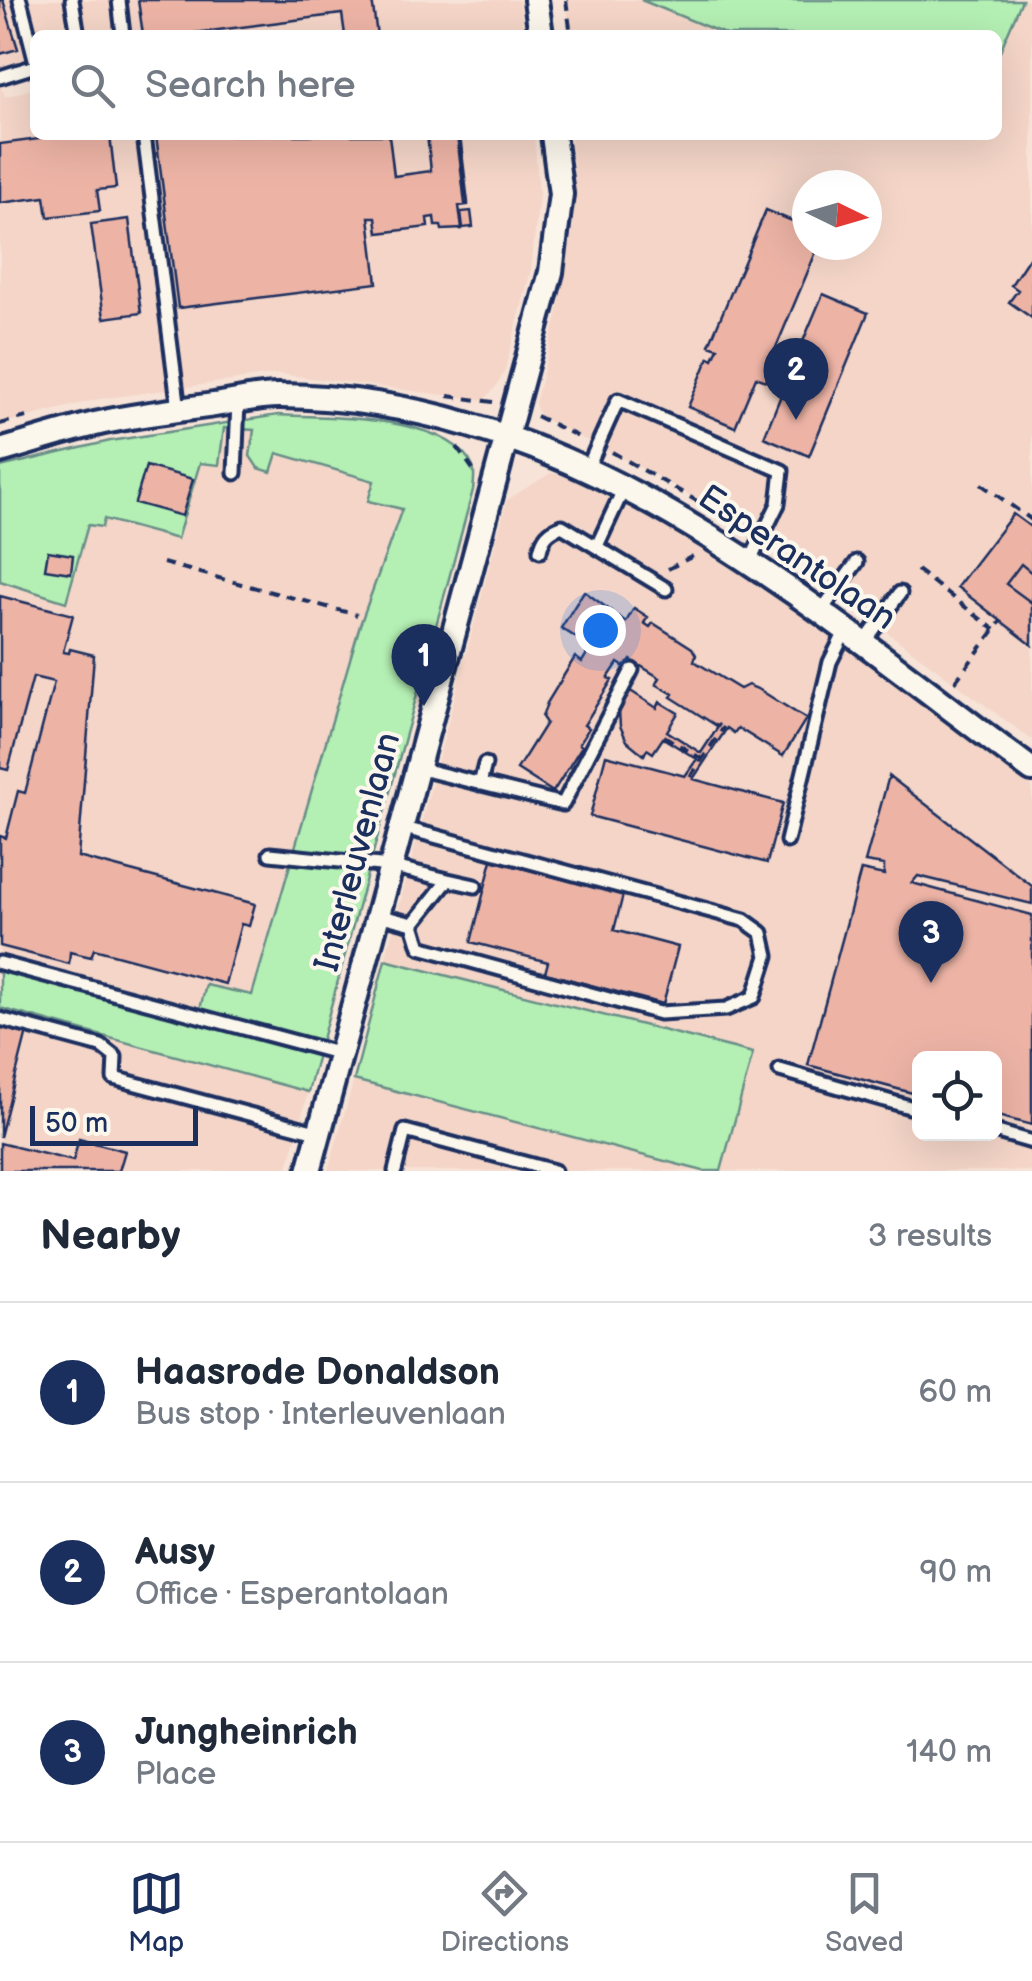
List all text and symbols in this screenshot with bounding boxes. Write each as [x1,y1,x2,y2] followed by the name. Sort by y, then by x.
[30,30,1002,140] search box
[65,58,120,113] icon: search
[145,63,356,108] text: Search here
[792,170,882,260] north arrow
[764,338,828,420] pin: 2
[690,476,904,640] street label: Esperantolaan
[575,605,626,656] your location
[392,624,456,706] pin: 1
[305,728,411,976] street label: Interleuvenlaan
[898,900,964,983] pin: 3
[912,1051,1002,1141] map controls
[912,1051,1002,1141] button: locate
[30,1101,198,1146] scale bar
[45,1107,108,1140] text: 50 m
[40,1211,180,1262] text: Nearby
[868,1217,992,1256] text: 3 results
[135,1350,500,1395] text: Haasrode Donaldson
[66,1373,79,1412] text: 1
[919,1373,992,1412] text: 60 m
[135,1395,506,1434] text: Bus stop · Interleuvenlaan
[135,1530,215,1575] text: Ausy
[63,1553,82,1592] text: 2
[920,1553,992,1592] text: 90 m
[135,1575,449,1614] text: Office · Esperantolaan
[135,1710,358,1755] text: Jungheinrich
[63,1733,82,1772] text: 3
[906,1733,992,1772] text: 140 m
[135,1755,216,1794] text: Place
[128,1866,184,1959] tab: Map
[440,1866,569,1959] tab: Directions
[825,1866,904,1959] tab: Saved

